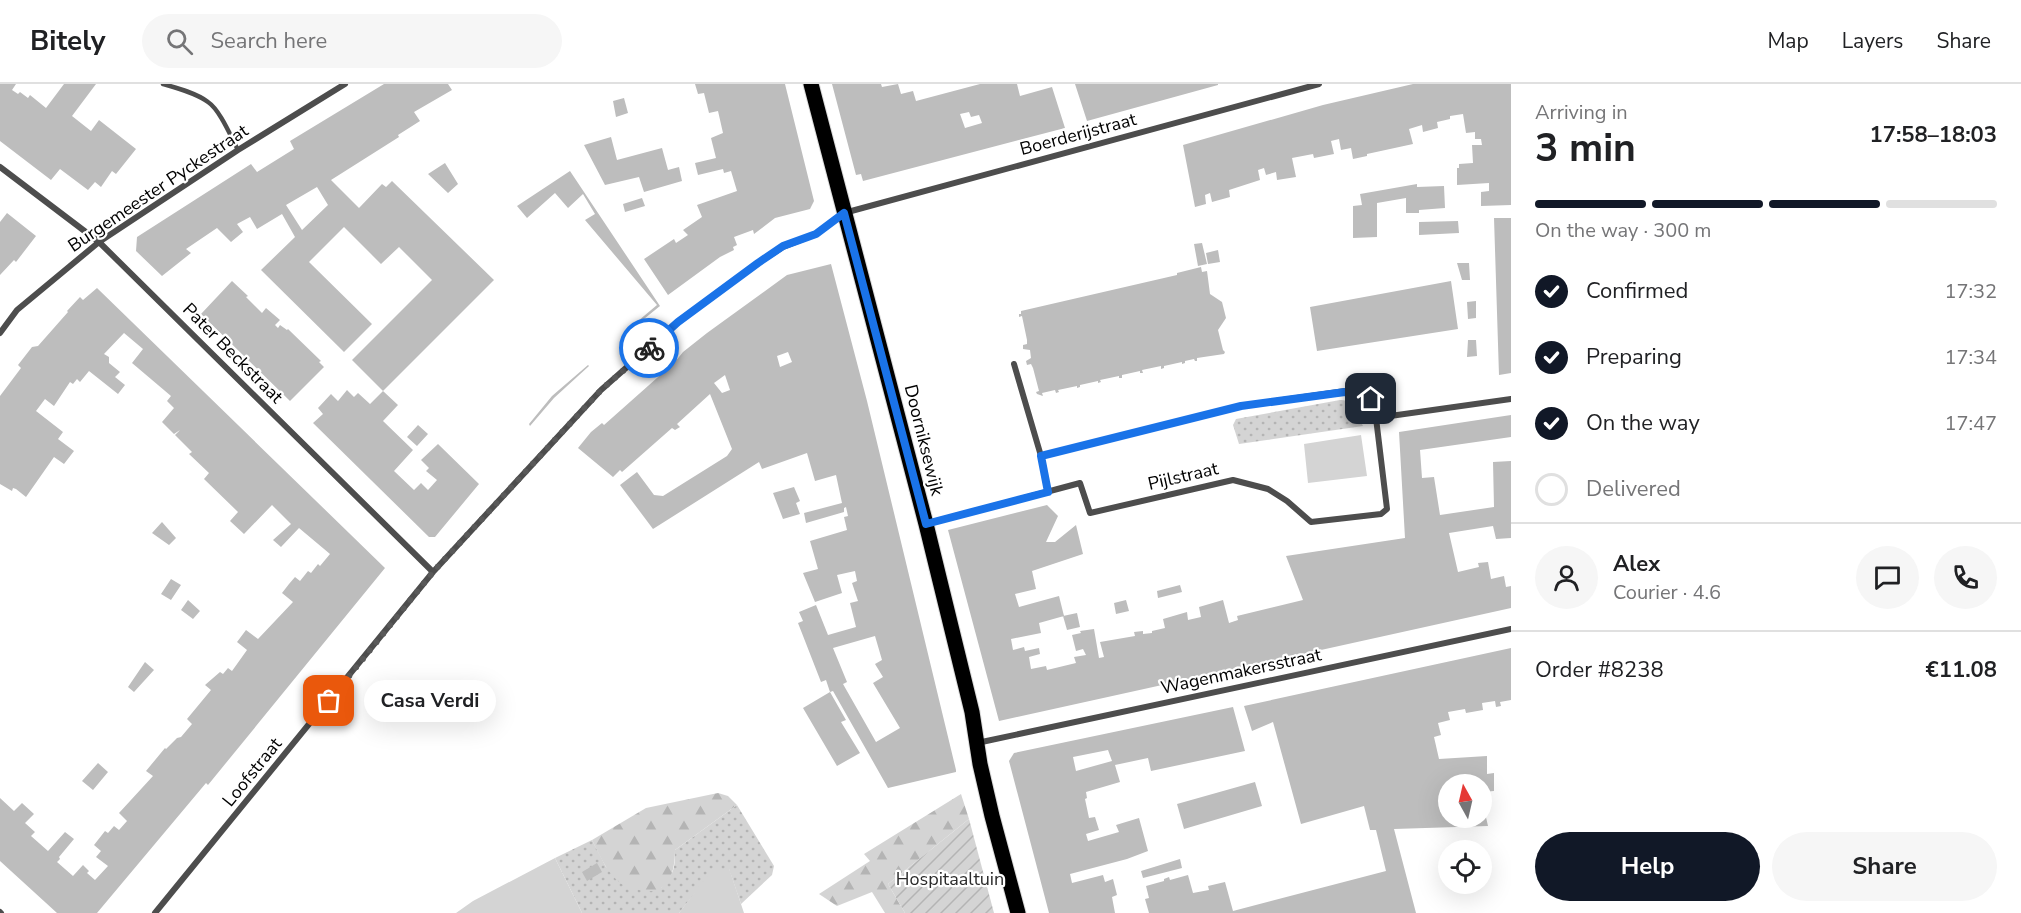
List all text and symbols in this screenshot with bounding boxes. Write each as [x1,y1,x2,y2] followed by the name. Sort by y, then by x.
[142,14,562,68] search box
[30,22,106,60] text: Bitely
[163,25,196,58] icon: search
[211,26,327,56] text: Search here
[1767,27,1809,55] text: Map
[1842,27,1903,55] text: Layers
[1936,27,1991,55] text: Share
[1535,99,1628,126] text: Arriving in
[1017,107,1140,161] street label: Boerderijstraat
[63,118,253,257] street label: Burgemeester Pyckestraat
[1869,120,1997,150] text: 17:58–18:03
[1535,122,1636,175] text: 3 min
[1535,217,1711,244] text: On the way · 300 m
[1535,275,1568,308] icon: check
[1586,276,1688,306] text: Confirmed
[1944,278,1997,305] text: 17:32
[178,298,289,409] street label: Pater Beckstraat
[619,318,679,378] courier
[633,332,666,365] icon: bike
[1535,341,1568,374] icon: check
[1586,342,1682,372] text: Preparing
[1944,344,1997,371] text: 17:34
[1345,373,1396,424] pin
[899,382,950,499] street label: Doorniksewijk
[1354,382,1387,415] icon: home
[1535,407,1568,440] icon: check
[1586,408,1700,438] text: On the way
[1944,410,1997,437] text: 17:47
[1145,456,1221,496] street label: Pijlstraat
[1586,474,1681,504] text: Delivered
[1535,546,1598,609] button: person
[1856,546,1919,609] button: chat
[1934,546,1997,609] button: phone
[1613,549,1660,579] text: Alex
[1613,579,1721,606] text: Courier · 4.6
[1158,642,1324,700] street label: Wagenmakersstraat
[1535,655,1664,685] text: Order #8238
[1926,655,1997,685] text: €11.08
[303,675,354,726] pin
[365,680,497,722] callout: Casa Verdi
[312,684,345,717] icon: bag
[381,687,479,714] text: Casa Verdi
[217,732,288,811] street label: Loofstraat
[1438,774,1492,828] north arrow
[1438,774,1492,894] map controls
[1535,832,1760,901] button: Help
[1772,832,1997,901] button: Share
[1438,840,1492,894] button: locate
[896,867,1004,891] park label: Hospitaaltuin

